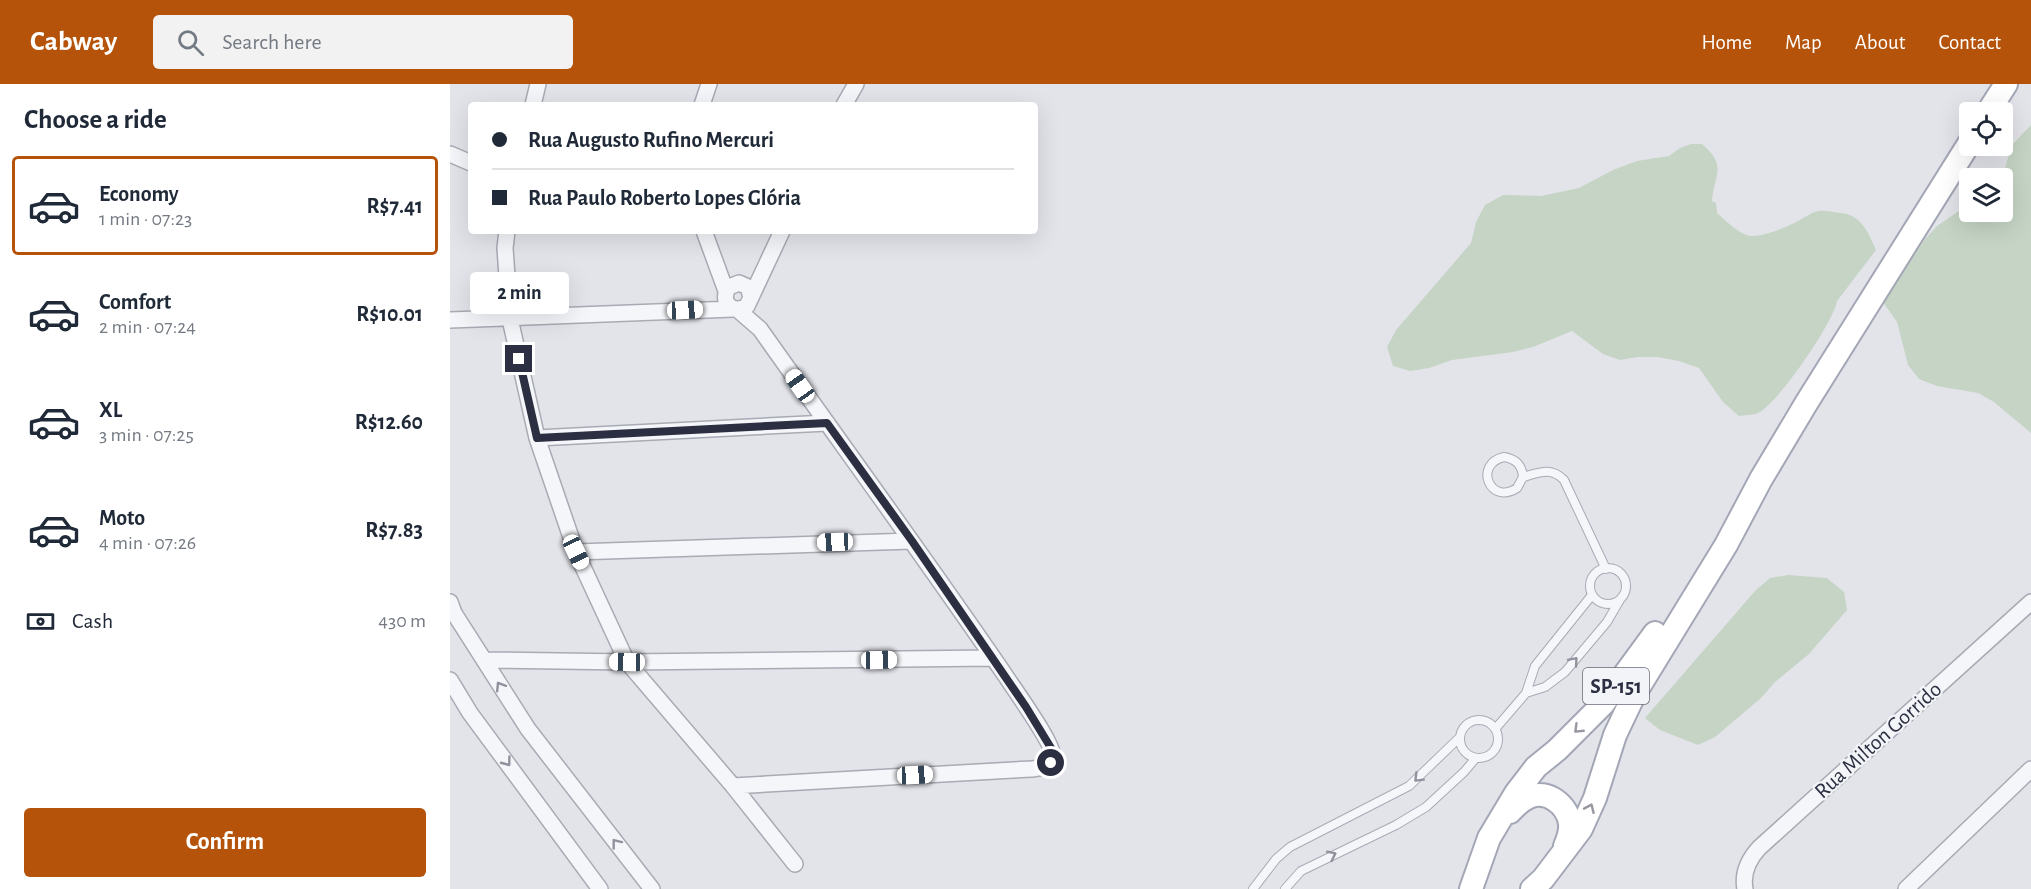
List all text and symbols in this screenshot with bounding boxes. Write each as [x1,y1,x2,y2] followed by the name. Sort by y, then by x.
[153,15,573,69] search box
[174,26,207,59] icon: search
[30,28,117,56] text: Cabway
[222,31,322,53] text: Search here
[1701,32,1752,53] text: Home
[1785,32,1822,53] text: Map
[1855,32,1905,53] text: About
[1938,32,2001,53] text: Contact
[1959,102,2013,222] map controls
[1959,102,2013,156] button: locate
[24,106,167,133] text: Choose a ride
[528,129,774,151] text: Rua Augusto Rufino Mercuri
[1959,168,2013,222] button: layers
[27,179,81,233] icon: car
[99,183,179,205] text: Economy
[528,187,801,209] text: Rua Paulo Roberto Lopes Glória
[367,195,423,217] text: R$7.41
[99,209,192,229] text: 1 min · 07:23
[470,272,568,314] callout: 2 min
[497,283,542,303] text: 2 min
[27,287,81,341] icon: car
[99,291,171,313] text: Comfort
[667,300,703,320] car
[356,303,423,325] text: R$10.01
[99,317,196,337] text: 2 min · 07:24
[505,345,532,372] route end
[782,366,818,406] car
[27,395,81,449] icon: car
[99,399,122,421] text: XL
[355,411,423,433] text: R$12.60
[99,425,194,445] text: 3 min · 07:25
[27,503,81,557] icon: car
[99,507,145,529] text: Moto
[365,519,423,541] text: R$7.83
[560,532,592,572] car
[817,532,853,552] car
[99,533,196,553] text: 4 min · 07:26
[24,605,57,638] icon: cash
[72,610,113,632] text: Cash
[378,611,426,631] text: 430 m
[861,651,897,669] car
[609,653,645,671] car
[1567,657,1578,668] one-way arrow
[1583,668,1649,704] road number: SP-151
[1810,678,1946,802] street label: Rua Milton Gorrido
[496,682,508,692] one-way arrow
[1575,722,1585,733] one-way arrow
[1037,749,1064,776] route start
[499,756,510,767] one-way arrow
[897,765,933,785] car
[1414,771,1425,781] one-way arrow
[1583,803,1595,814] one-way arrow
[24,808,426,877] button: Confirm
[613,839,624,850] one-way arrow
[1325,851,1336,863] one-way arrow

